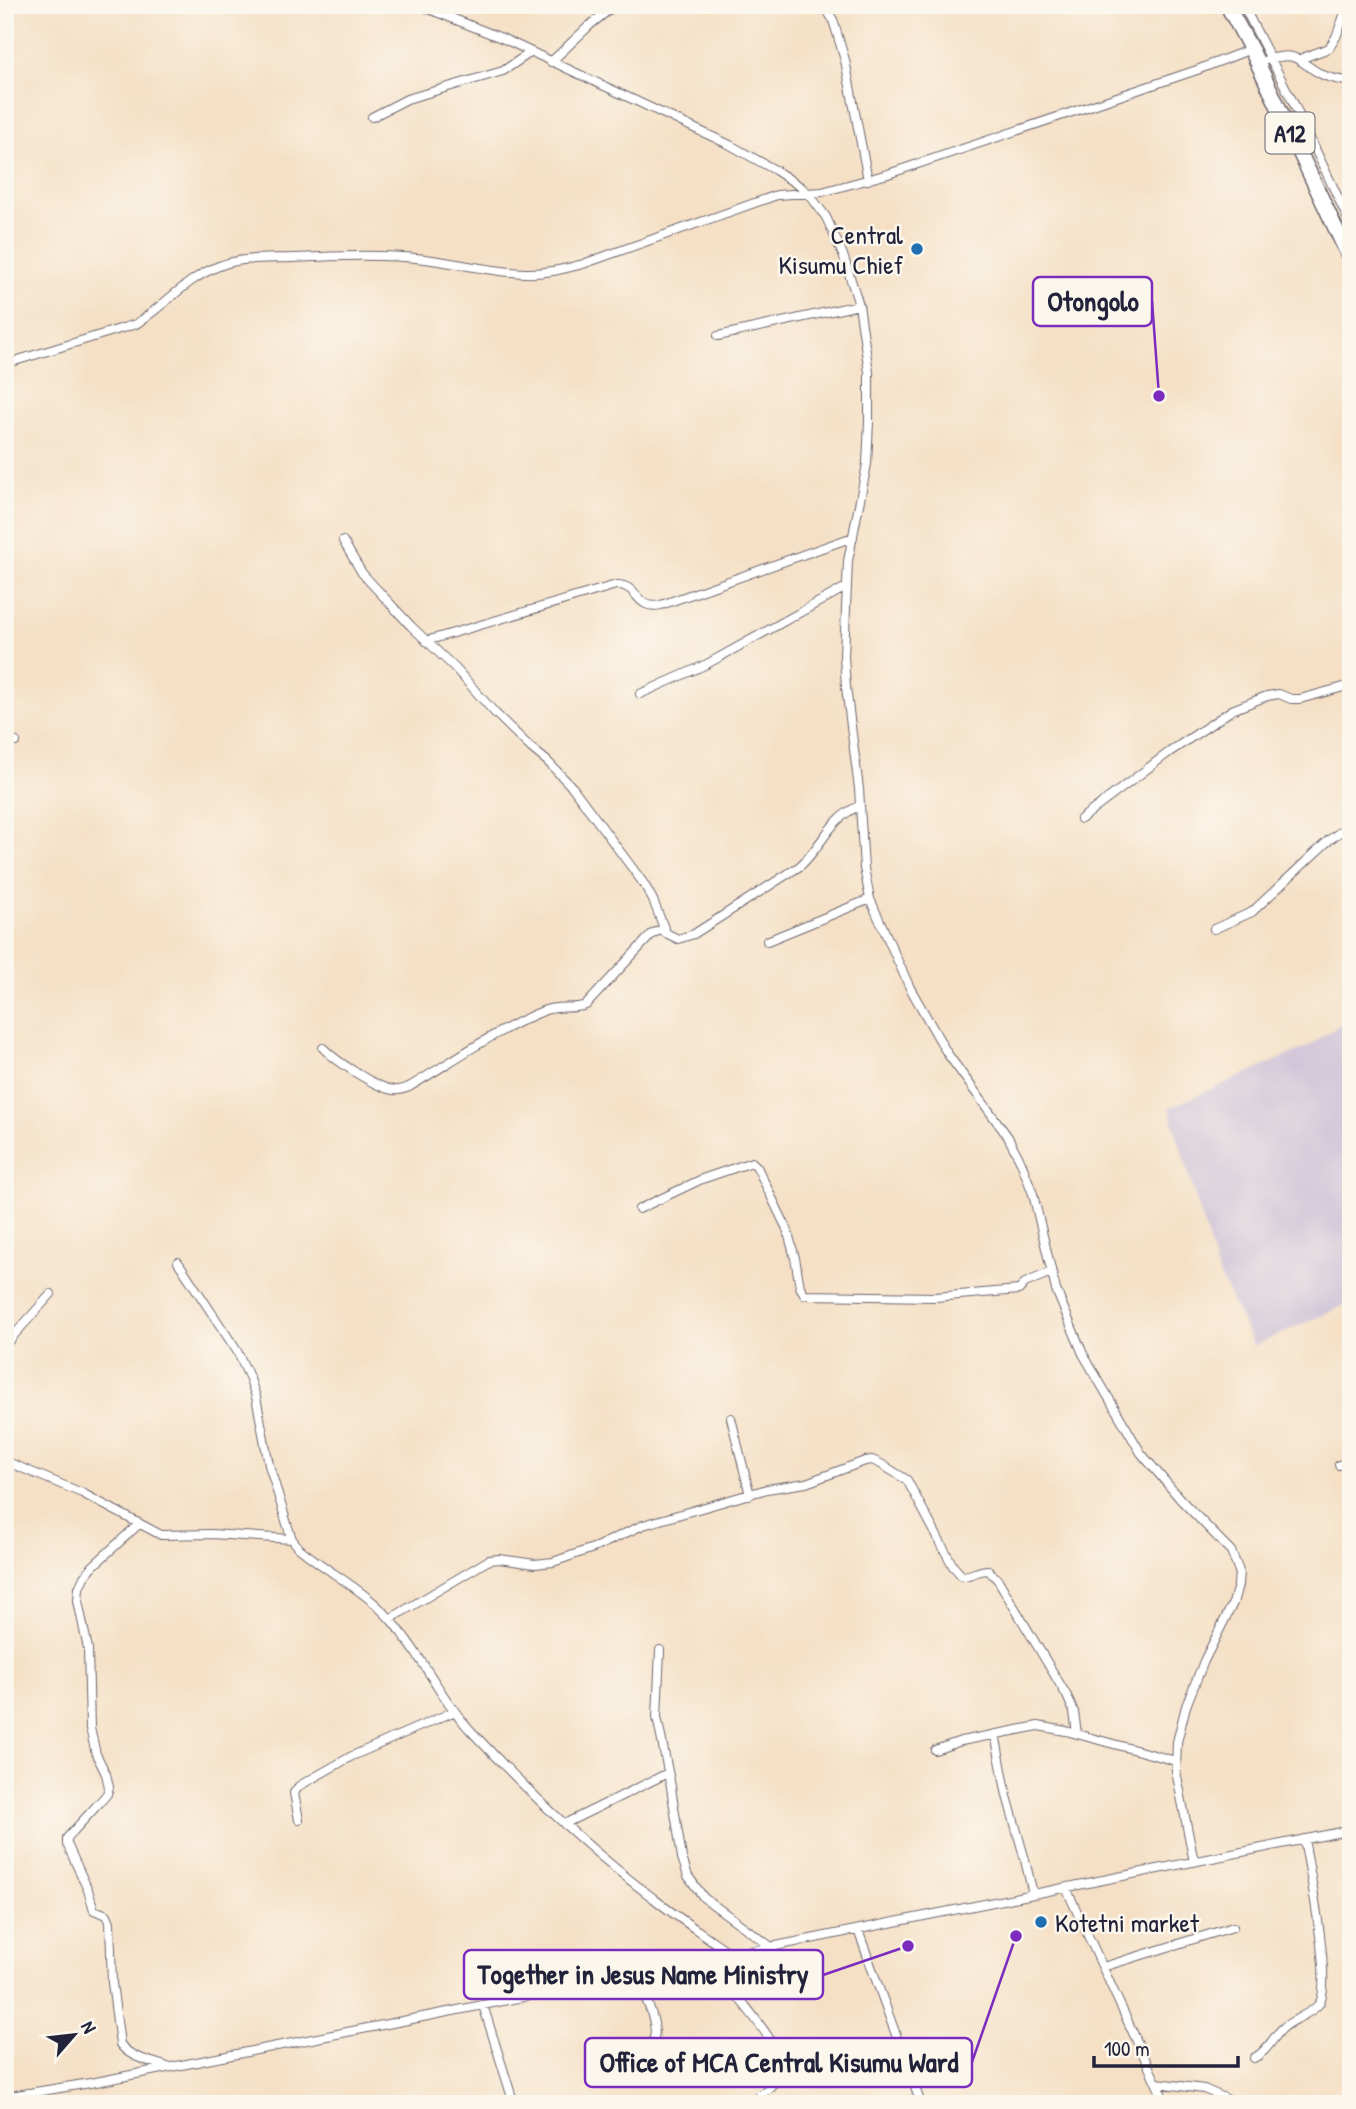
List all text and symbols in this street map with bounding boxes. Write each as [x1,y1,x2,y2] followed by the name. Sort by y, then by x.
[1266,113,1314,154] road number: A12
[778,217,904,282] place label: Central Kisumu Chief
[909,241,925,257] marker: Central Kisumu Chief
[1033,277,1152,326] callout: Otongolo
[1047,282,1140,321] text: Otongolo
[1055,1905,1200,1940] place label: Kotetni market
[1033,1914,1049,1930] marker: Kotetni market
[464,1950,823,1999] callout: Together in Jesus Name Ministry
[476,1955,809,1994] text: Together in Jesus Name Ministry
[38,2000,108,2070] north arrow
[75,2016,103,2038] text: N
[1094,2025,1237,2069] scale bar
[1104,2034,1150,2063] text: 100 m
[585,2038,972,2087] callout: Office of MCA Central Kisumu Ward
[600,2043,958,2081] text: Office of MCA Central Kisumu Ward

